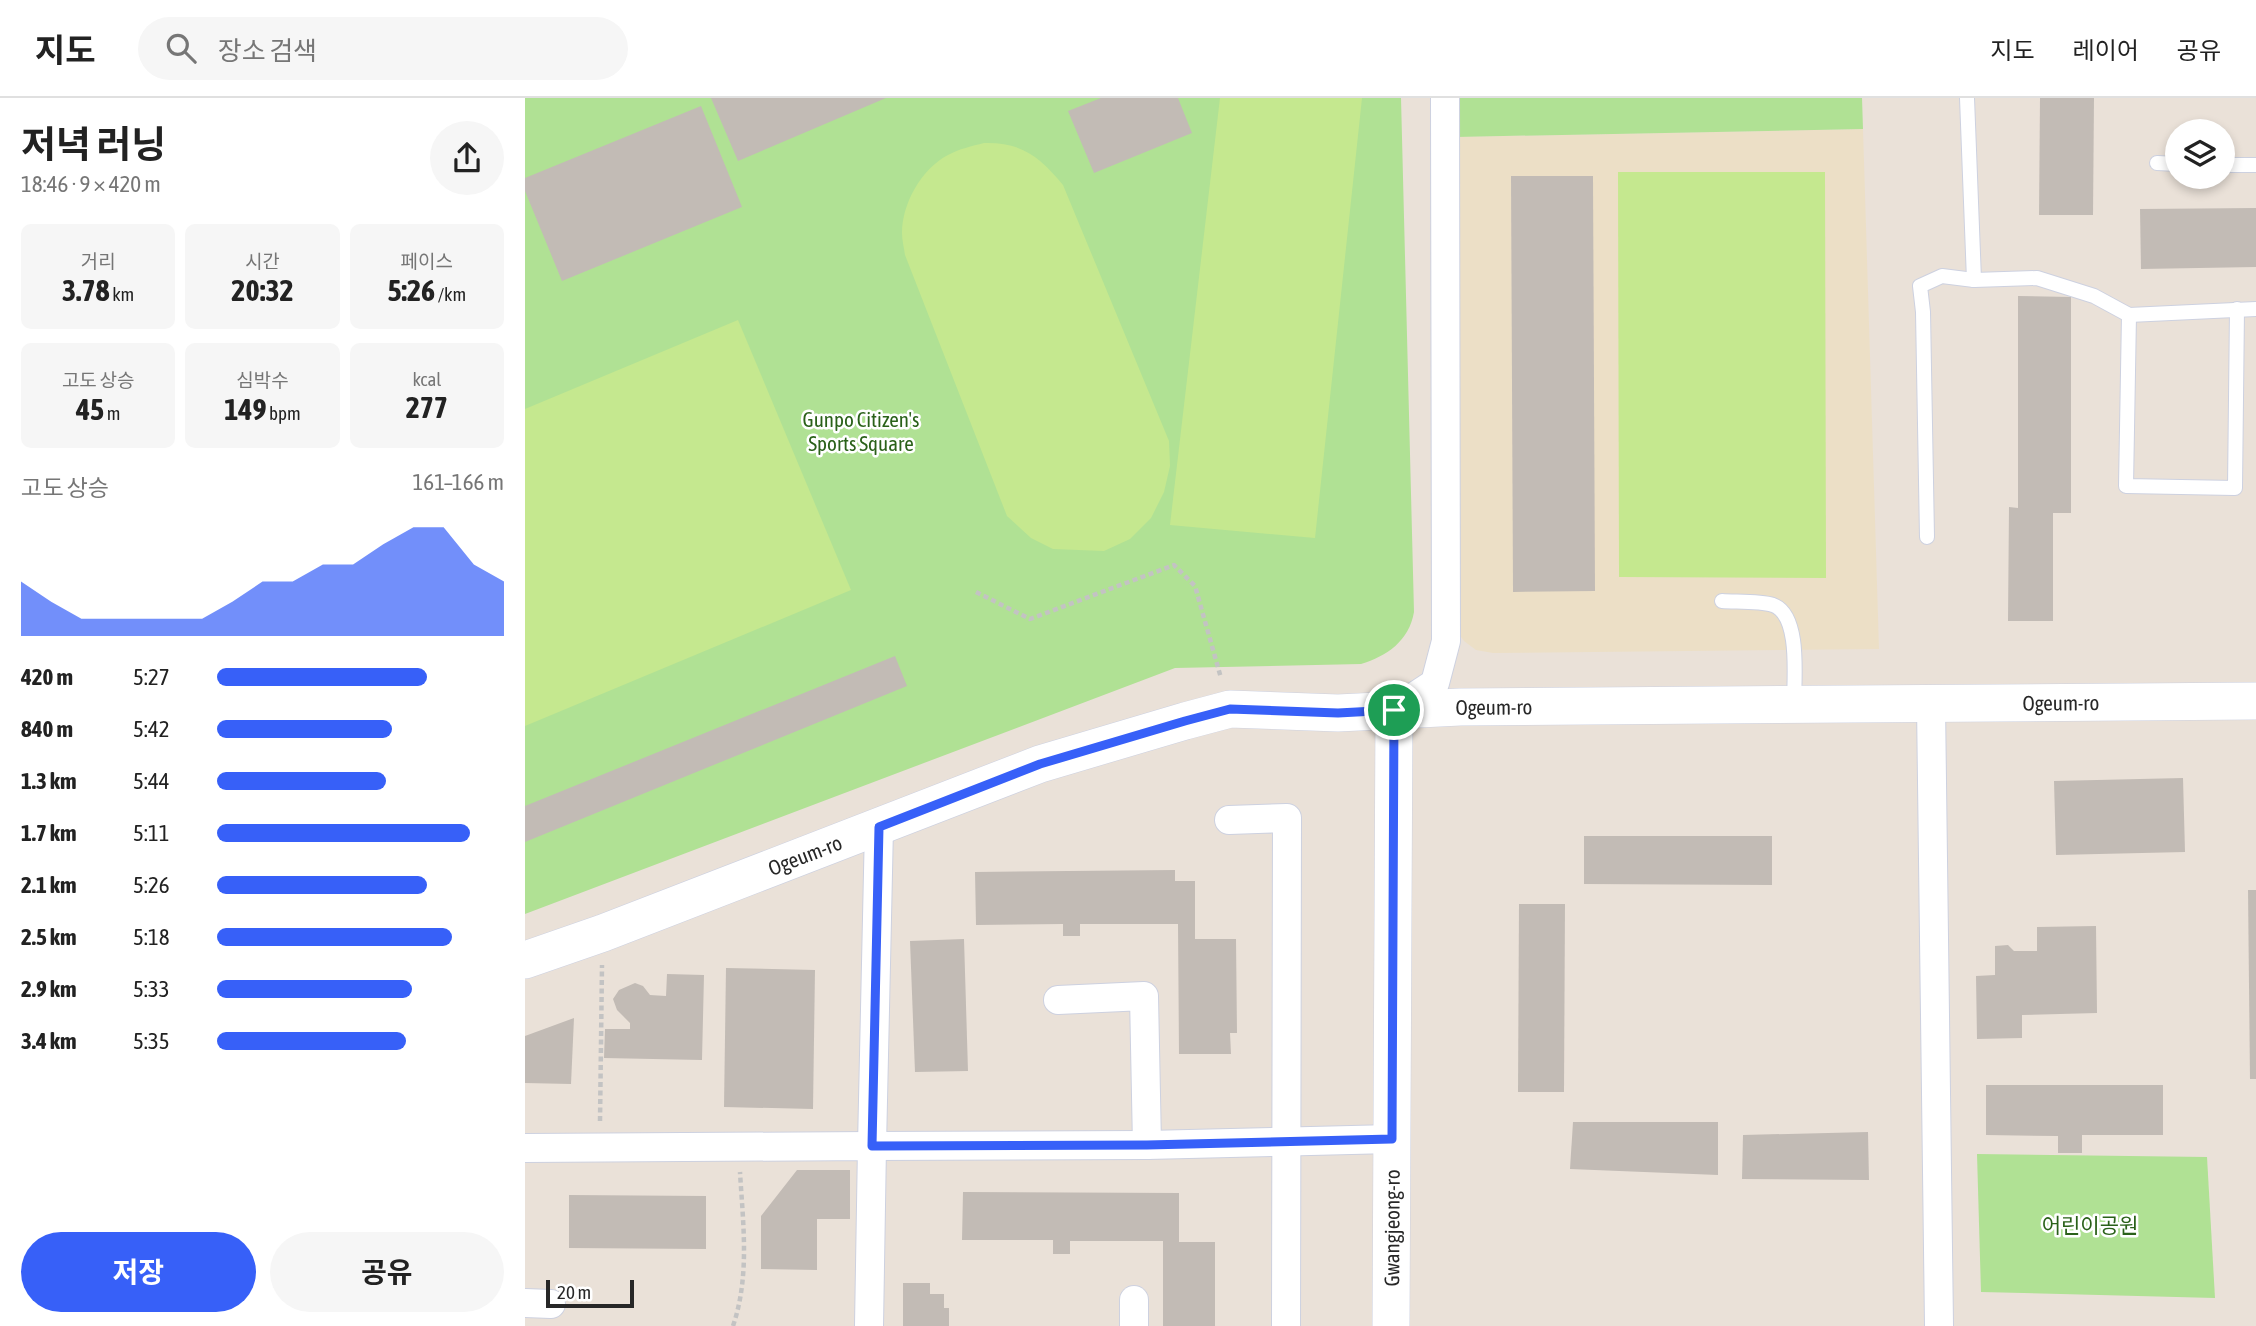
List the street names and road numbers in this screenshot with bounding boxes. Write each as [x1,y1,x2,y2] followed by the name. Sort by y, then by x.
[2022,690,2099,715] street label: Ogeum-ro
[1455,694,1532,719] street label: Ogeum-ro
[765,830,845,880] street label: Ogeum-ro
[1379,1169,1404,1287] street label: Gwangjeong-ro

